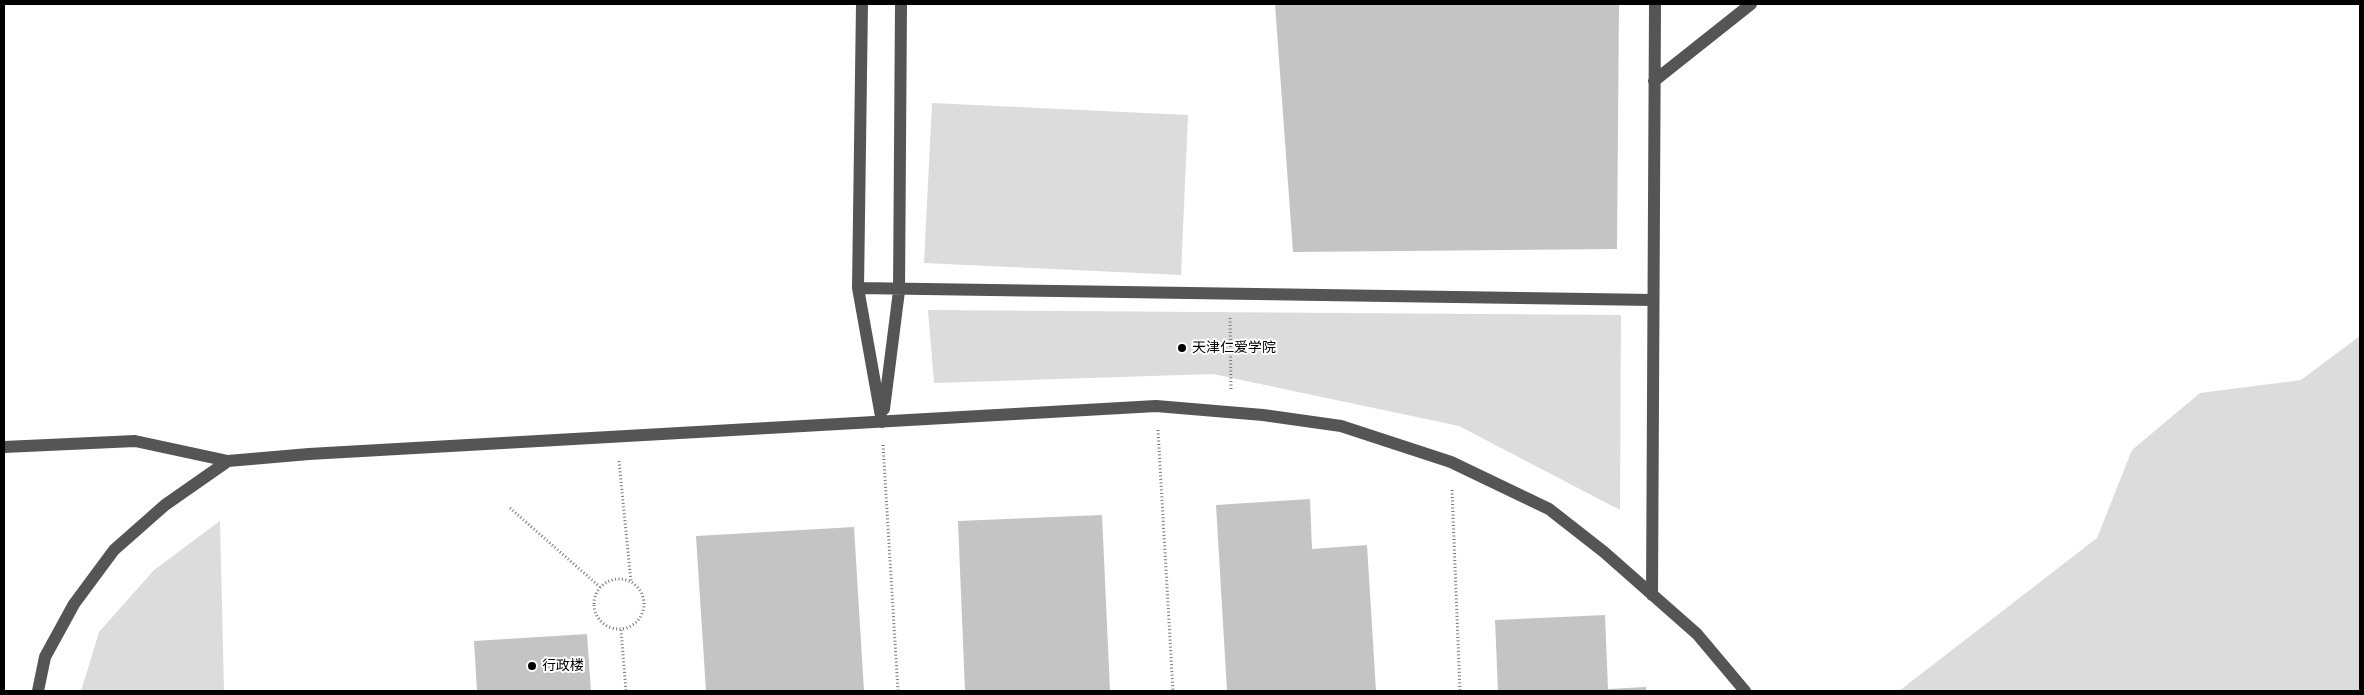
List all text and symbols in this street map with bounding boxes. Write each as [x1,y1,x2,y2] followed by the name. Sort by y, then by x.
[1192,340,1276,356] place label: 天津仁爱学院
[1176,342,1188,354] marker: 天津仁爱学院
[542,658,584,674] place label: 行政楼
[526,660,538,672] marker: 行政楼

